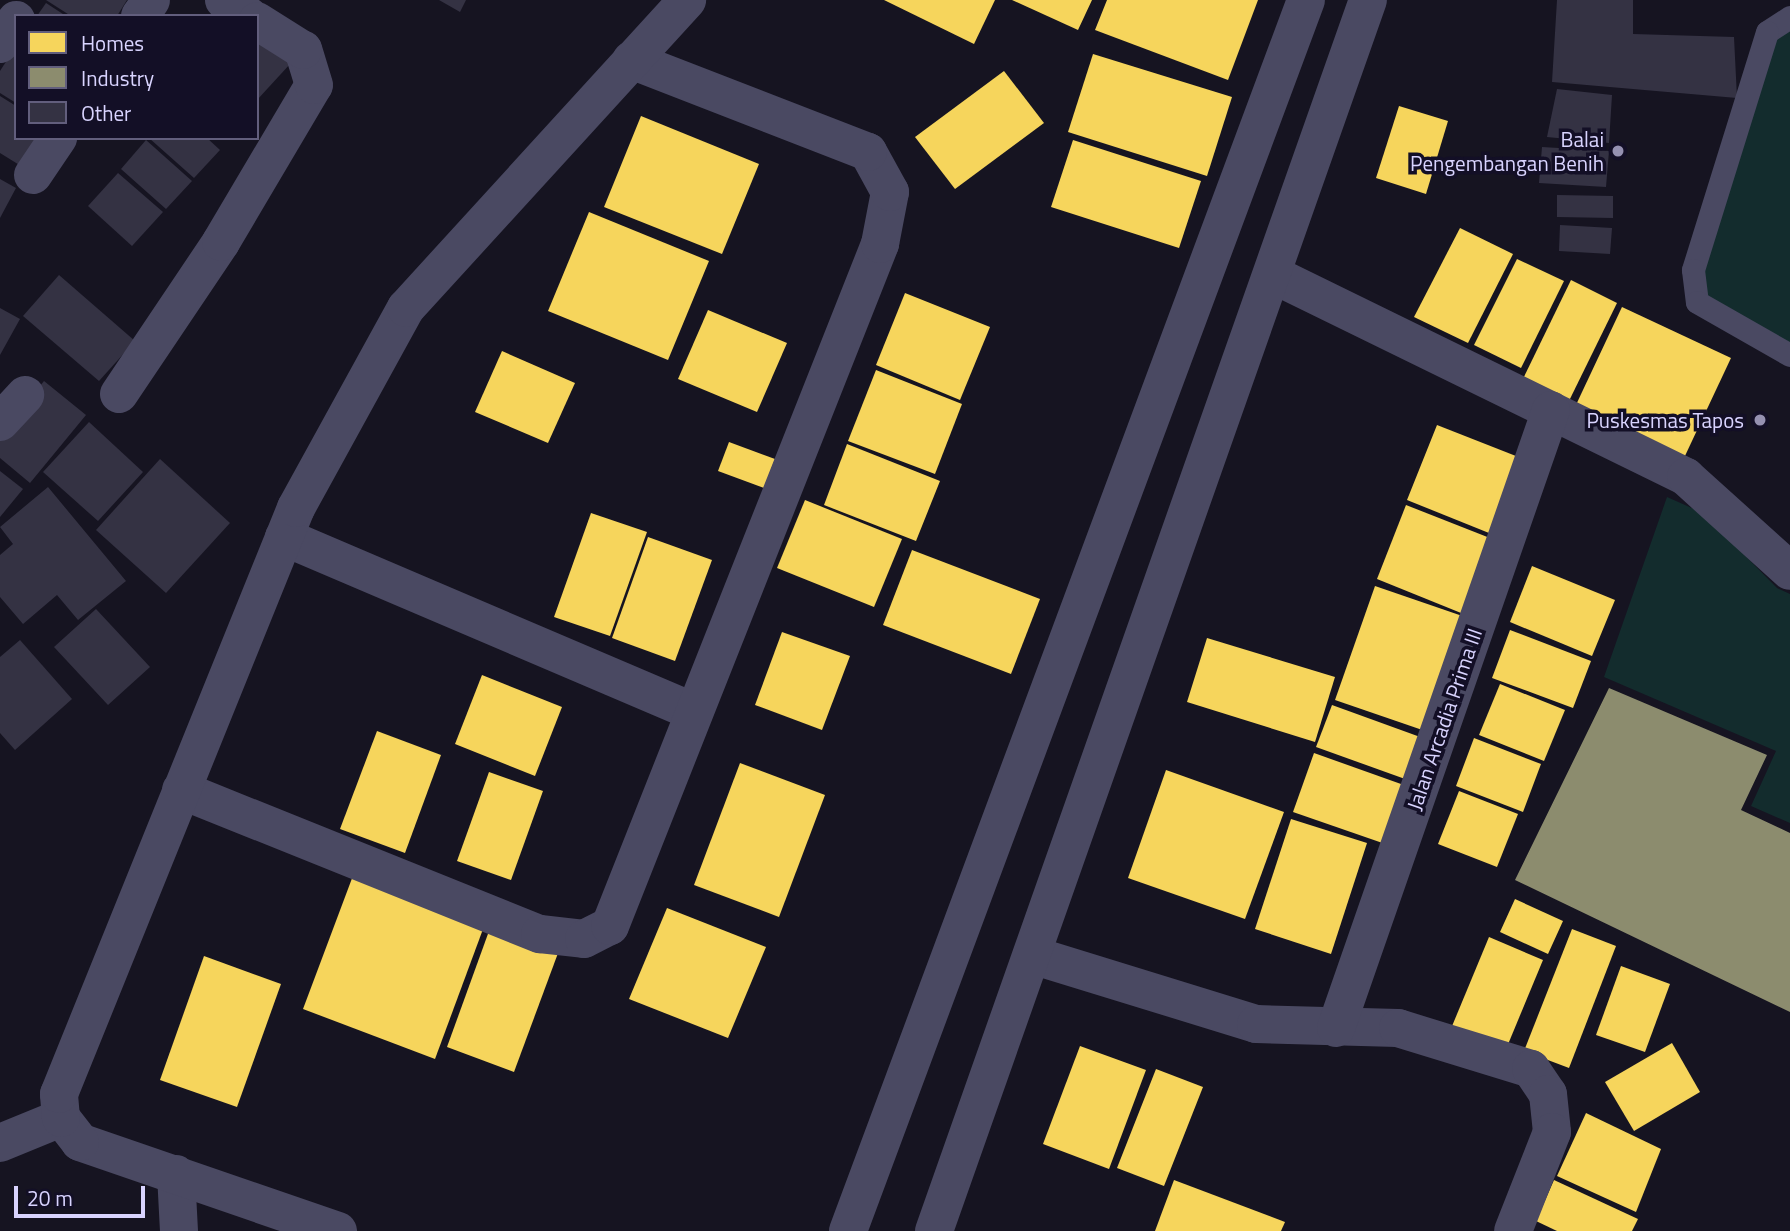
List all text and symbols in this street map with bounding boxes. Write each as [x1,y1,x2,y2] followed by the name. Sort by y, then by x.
[14,14,259,140] legend
[81,27,144,59] text: Homes
[81,62,154,94] text: Industry
[81,97,131,129] text: Other
[1410,126,1604,176] place label: Balai Pengembangan Benih
[1610,143,1626,159] marker: Balai Pengembangan Benih
[1586,407,1744,433] place label: Puskesmas Tapos
[1750,410,1770,430] marker: Puskesmas Tapos
[1401,625,1487,813] street label: Jalan Arcadia Prima III
[18,1172,149,1216] scale bar
[27,1182,73,1214] text: 20 m

